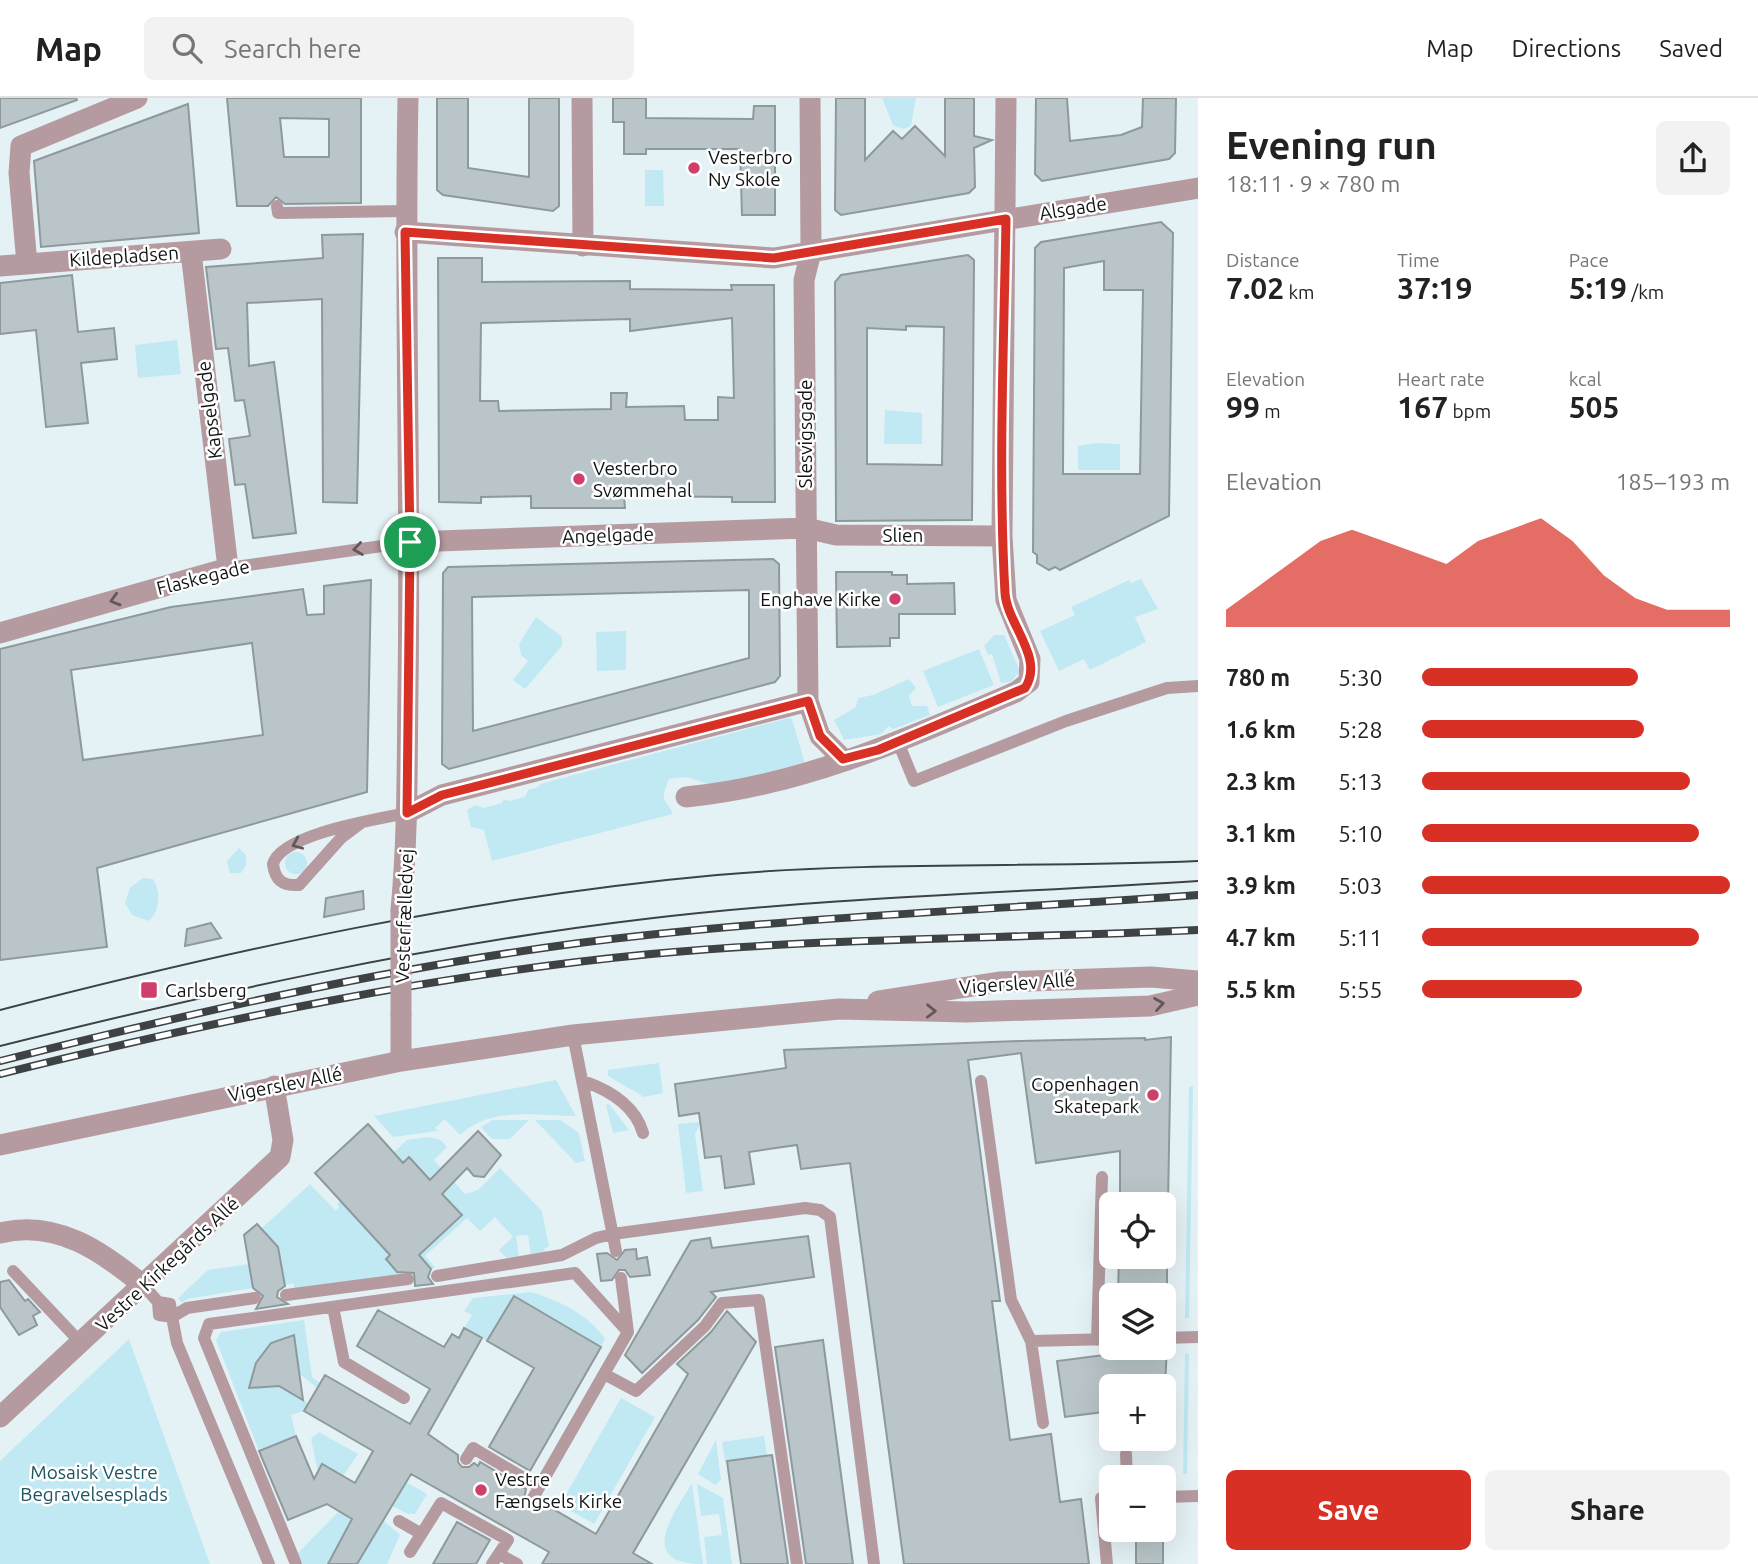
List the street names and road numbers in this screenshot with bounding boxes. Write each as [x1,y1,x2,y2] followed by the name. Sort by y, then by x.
[1038,192,1108,224] street label: Alsgade
[68,241,180,271] street label: Kildepladsen
[192,360,226,460] street label: Kapselgade
[794,379,816,489] street label: Slesvigsgade
[562,522,654,548] street label: Angelgade
[883,524,923,546] street label: Slien
[154,555,252,599] street label: Flaskegade
[391,848,417,984] street label: Vesterfælledvej
[958,968,1076,998] street label: Vigerslev Allé
[226,1062,344,1106] street label: Vigerslev Allé
[91,1192,243,1336] street label: Vestre Kirkegårds Allé

